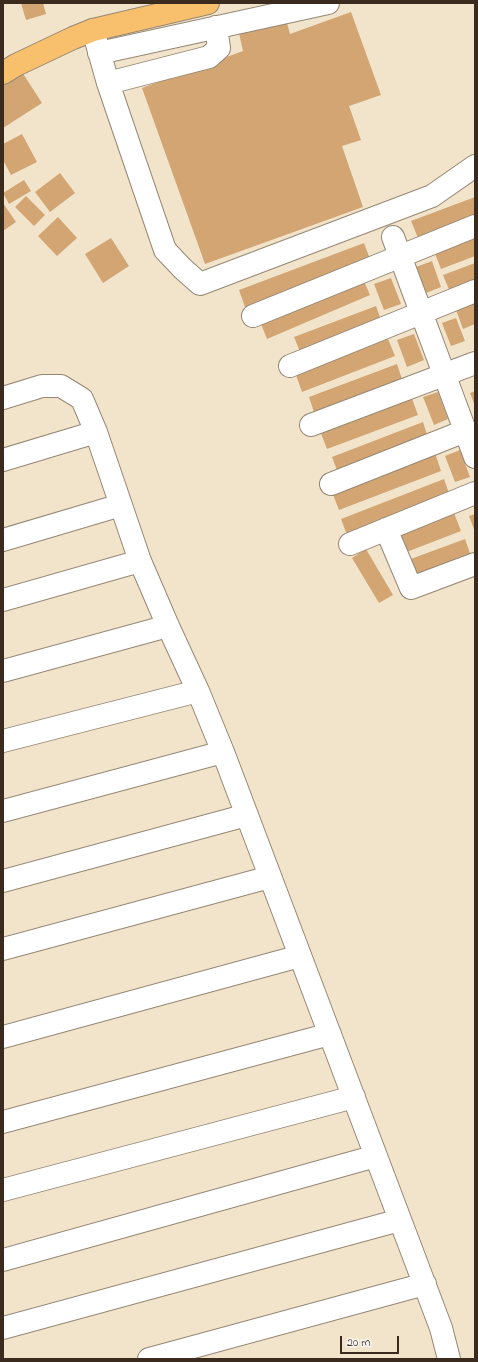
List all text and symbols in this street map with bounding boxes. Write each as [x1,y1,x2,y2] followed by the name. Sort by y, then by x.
[342,1328,401,1354] scale bar
[347,1334,370,1352] text: 20 m

